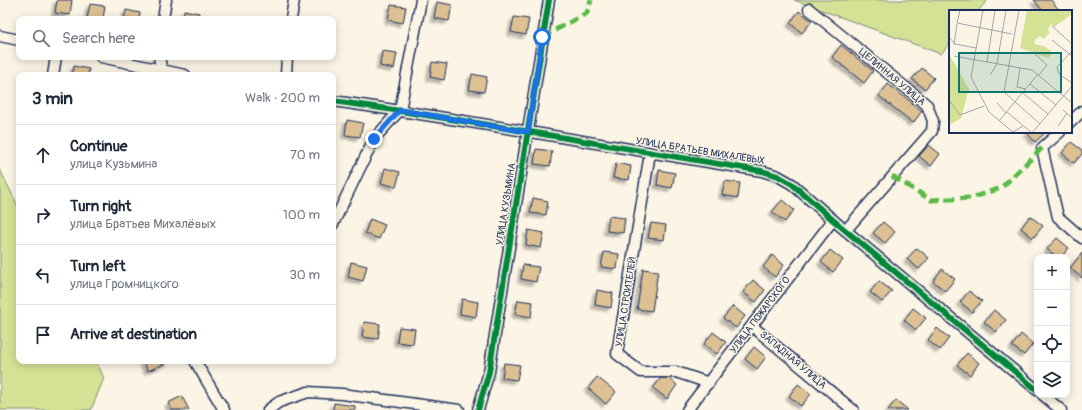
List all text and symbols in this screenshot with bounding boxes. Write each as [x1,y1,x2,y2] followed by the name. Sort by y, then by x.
[949,10,1072,133] inset map
[16,16,336,60] search box
[30,27,52,49] icon: search
[533,28,551,46] route start
[62,29,135,48] text: Search here
[856,46,928,109] street label: ЦЕЛИННАЯ УЛИЦА
[32,88,73,109] text: 3 min
[245,90,320,106] text: Walk · 200 m
[365,130,383,148] route end
[635,135,766,167] street label: УЛИЦА БРАТЬЕВ МИХАЛЁВЫХ
[70,137,128,156] text: Continue
[32,144,54,166] icon: ahead
[290,147,320,163] text: 70 m
[70,156,157,172] text: улица Кузьмина
[494,161,519,246] street label: УЛИЦА КУЗЬМИНА
[70,197,131,216] text: Turn right
[32,204,54,226] icon: right
[283,207,320,223] text: 100 m
[70,216,216,232] text: улица Братьев Михалёвых
[1034,254,1070,398] map controls
[1034,254,1070,290] button: +
[612,256,639,348] street label: УЛИЦА СТРОИТЕЛЕЙ
[70,257,126,276] text: Turn left
[32,264,54,286] icon: left
[290,267,320,283] text: 30 m
[727,274,793,356] street label: УЛИЦА ПОЖАРСКОГО
[70,276,179,292] text: улица Громницкого
[1034,290,1070,326] button: −
[32,324,54,346] icon: arrive
[70,325,197,344] text: Arrive at destination
[1034,326,1070,362] button: locate
[757,329,829,392] street label: ЗАПАДНАЯ УЛИЦА
[1034,362,1070,398] button: layers

